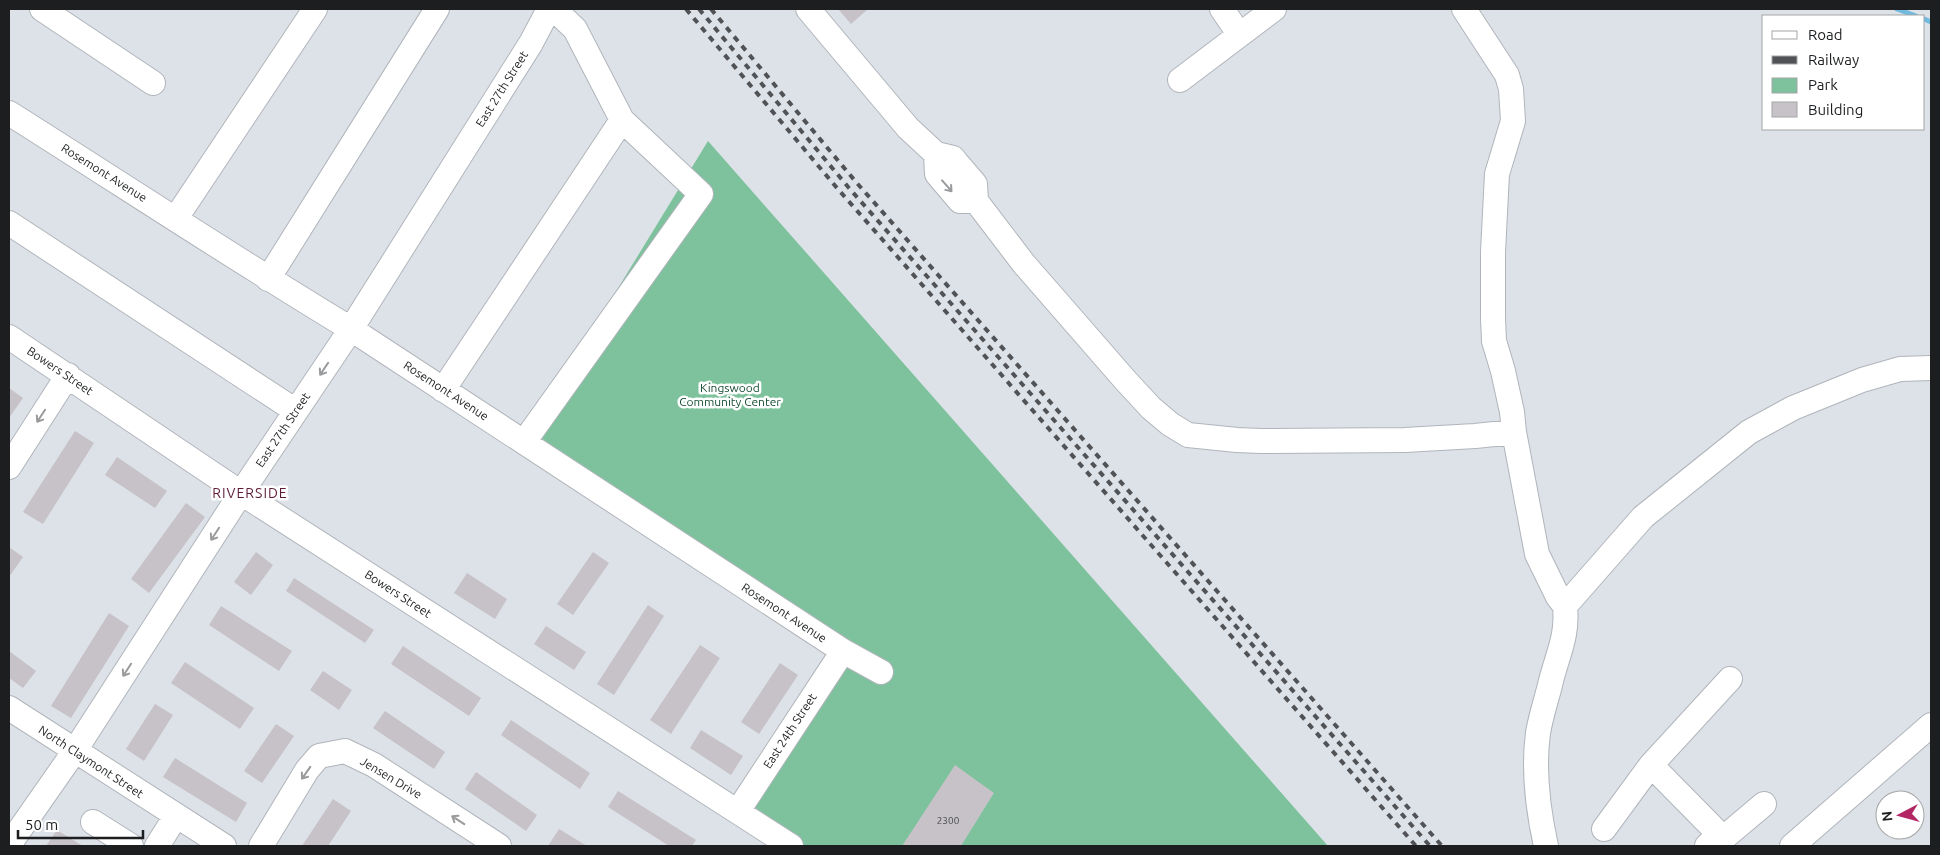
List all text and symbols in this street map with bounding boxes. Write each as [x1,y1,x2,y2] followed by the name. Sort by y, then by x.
[1762,15,1925,130] legend
[1808,26,1843,43] text: Road
[473,48,530,129] street label: East 27th Street
[1808,51,1859,68] text: Railway
[1808,76,1838,93] text: Park
[1808,101,1863,118] text: Building
[59,141,149,204] street label: Rosemont Avenue
[942,179,953,192] one-way arrow
[25,344,96,398] street label: Bowers Street
[401,358,491,423] street label: Rosemont Avenue
[319,362,329,376] one-way arrow
[679,381,781,408] park label: Kingswood Community Center
[253,390,312,469] street label: East 27th Street
[36,409,46,423] one-way arrow
[212,485,288,501] district label: RIVERSIDE
[210,527,220,541] one-way arrow
[363,567,434,620] street label: Bowers Street
[739,580,829,645] street label: Rosemont Avenue
[121,663,131,677] one-way arrow
[760,691,819,771] street label: East 24th Street
[37,723,146,800] street label: North Claymont Street
[358,754,424,801] street label: Jensen Drive
[301,766,311,780] one-way arrow
[1875,790,1925,840] north arrow
[18,808,142,840] scale bar
[1879,810,1896,822] text: N
[451,814,465,824] one-way arrow
[937,815,960,826] house number: 2300
[25,816,58,833] text: 50 m

